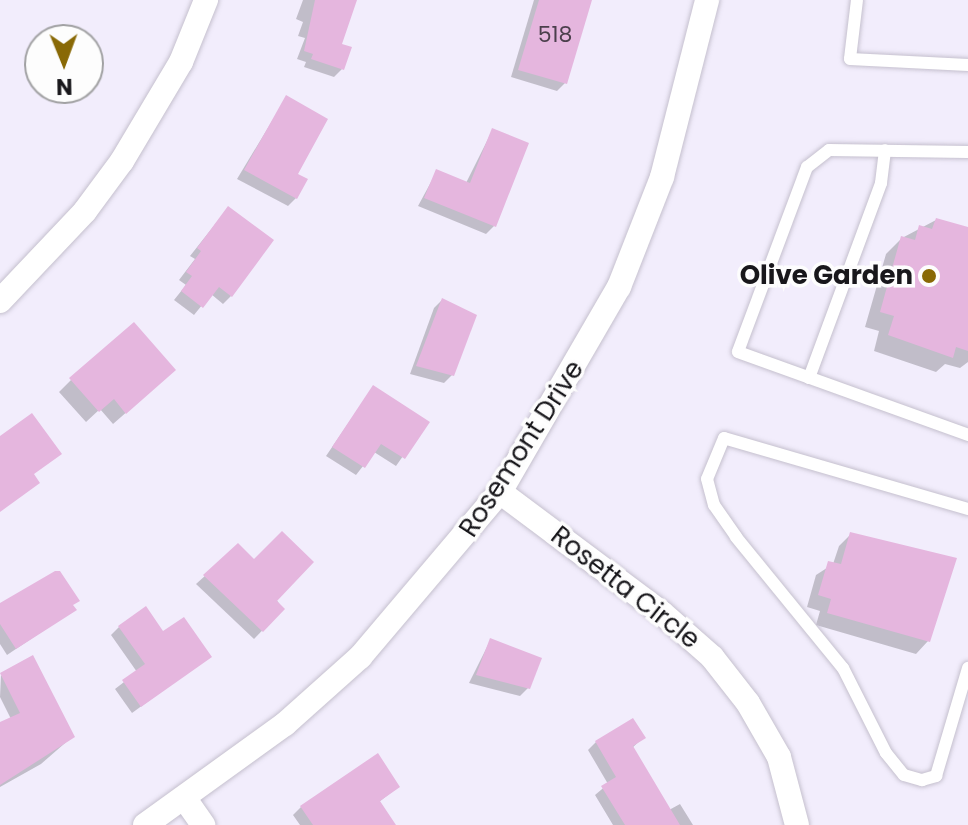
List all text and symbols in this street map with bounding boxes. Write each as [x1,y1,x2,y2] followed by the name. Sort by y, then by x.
[538,22,572,48] house number: 518
[24,24,104,104] north arrow
[56,71,73,102] text: N
[740,260,913,292] place label: Olive Garden
[920,267,938,285] marker: Olive Garden
[453,355,591,543] street label: Rosemont Drive
[544,520,706,656] street label: Rosetta Circle

